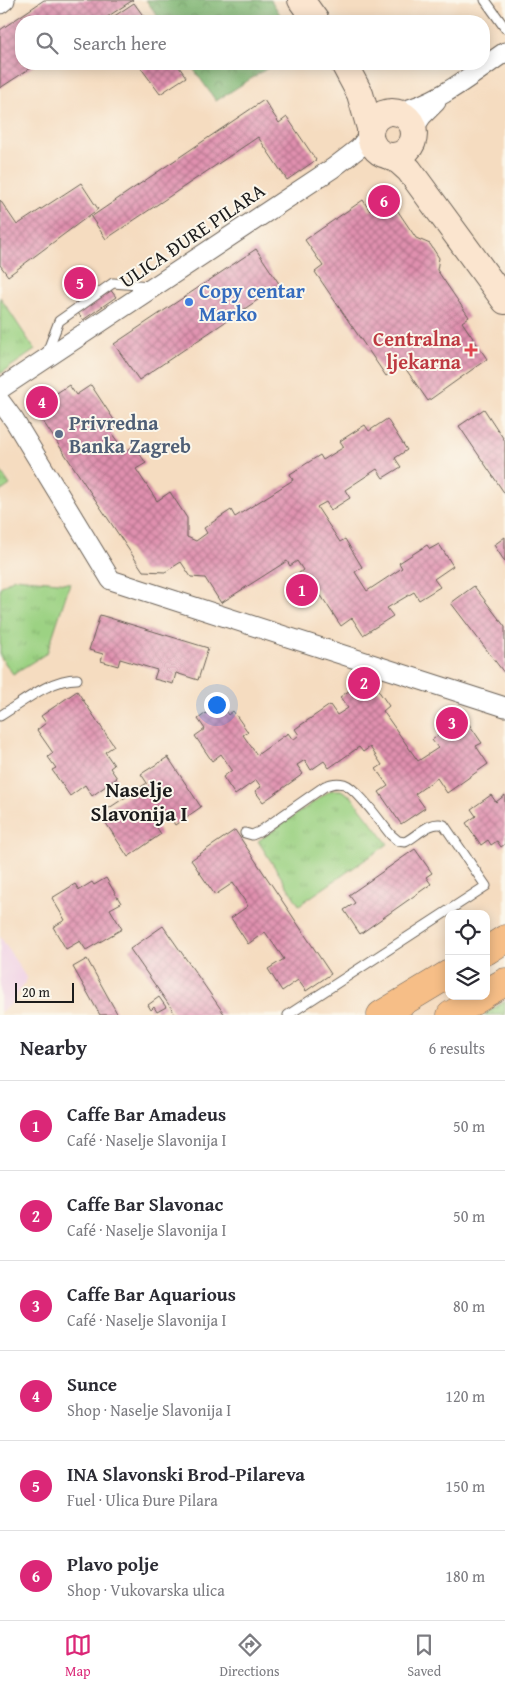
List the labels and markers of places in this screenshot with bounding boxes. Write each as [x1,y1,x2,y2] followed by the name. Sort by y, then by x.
[368,182,400,220] pin: 6
[64,264,96,302] pin: 5
[199,276,305,328] place label: Copy centar Marko
[183,296,195,308] marker: Copy centar Marko
[373,324,462,376] place label: Centralna ljekarna
[465,344,477,356] marker: Centralna ljekarna
[26,383,58,421] pin: 4
[69,408,191,460] place label: Privredna Banka Zagreb
[53,428,65,440] marker: Privredna Banka Zagreb
[286,571,318,609] pin: 1
[348,664,380,702] pin: 2
[436,704,468,742] pin: 3

